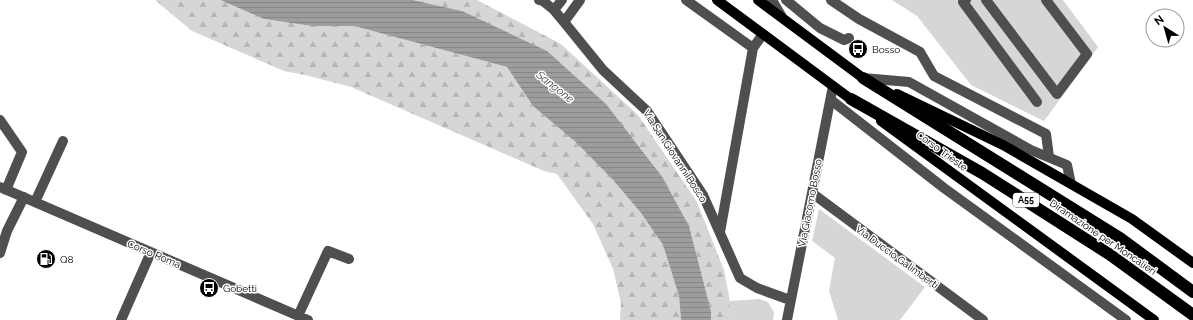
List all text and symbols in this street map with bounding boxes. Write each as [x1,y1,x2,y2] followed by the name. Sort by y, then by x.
[1145,8,1185,48] north arrow
[1152,13,1167,28] text: N
[847,38,869,60] bus stop icon: Bosso
[872,44,900,55] place label: Bosso
[533,68,576,106] water label: Sangone
[641,108,709,204] street label: Via San Giovanni Bosco
[914,129,970,173] street label: Corso Trieste
[796,158,824,248] street label: Via Giacomo Bosso
[1013,193,1039,207] road number: A55
[1048,197,1158,277] street label: Diramazione per Moncalieri
[854,223,940,291] street label: Via Duccio Galimberti
[126,238,182,270] street label: Corso Roma
[35,248,57,270] fuel station icon: Q8
[60,254,73,265] place label: Q8
[198,277,220,299] bus stop icon: Gobetti
[223,283,257,294] place label: Gobetti

